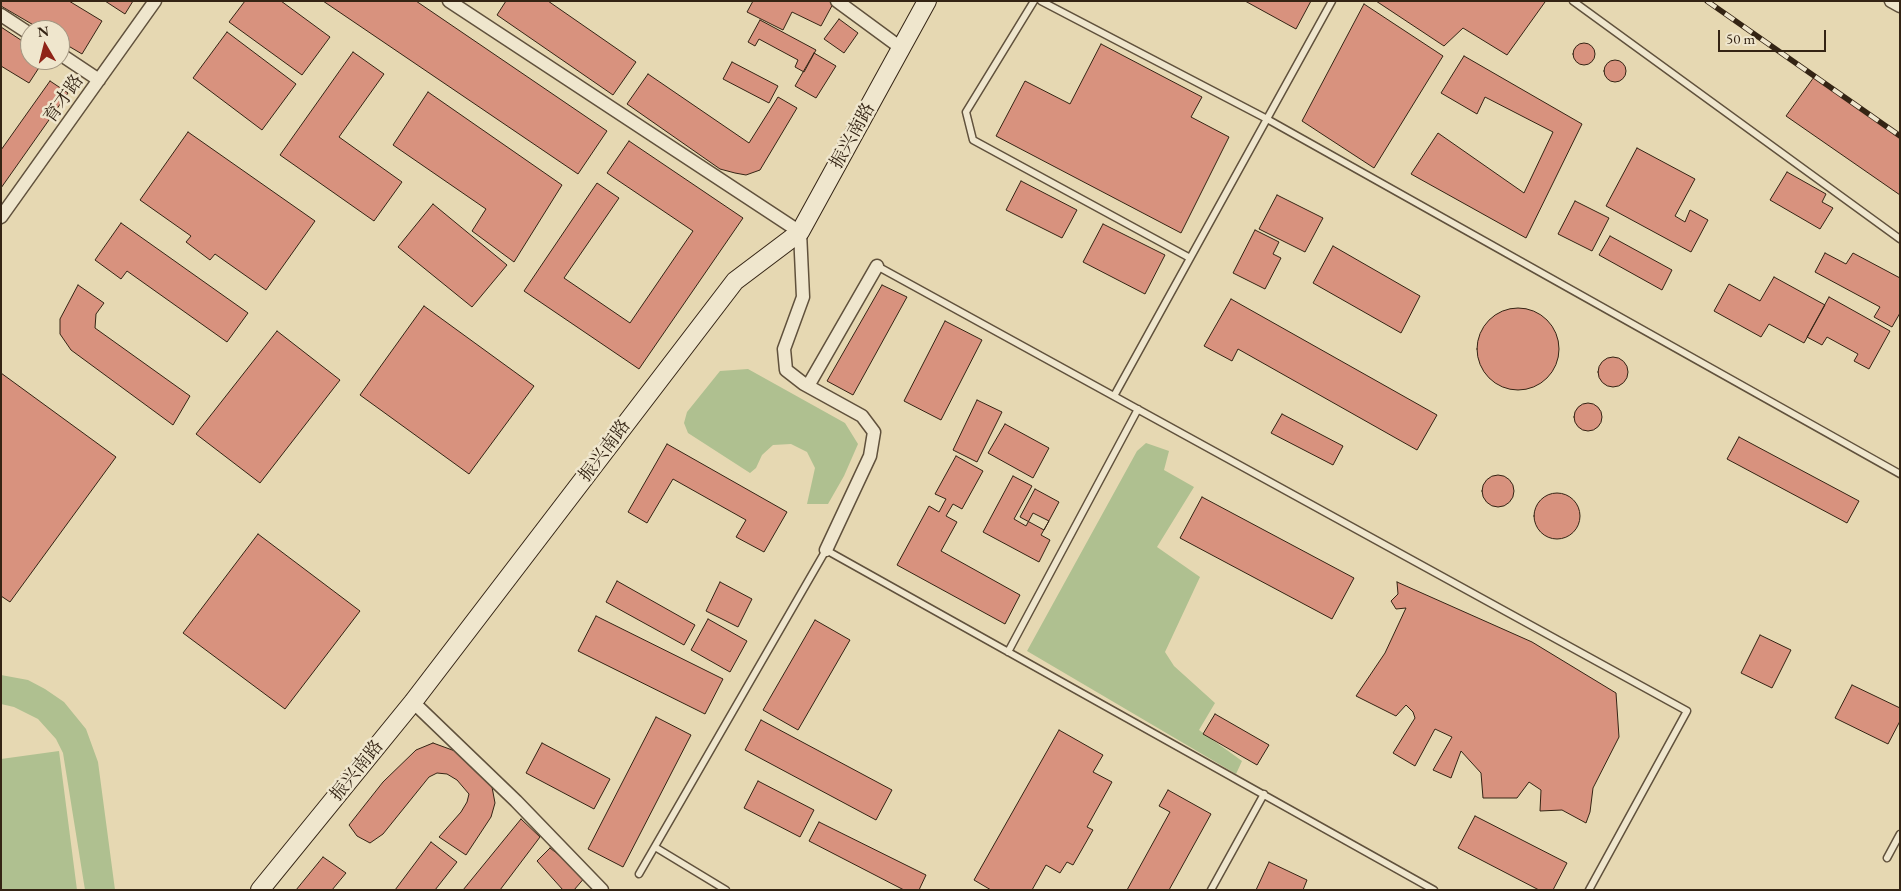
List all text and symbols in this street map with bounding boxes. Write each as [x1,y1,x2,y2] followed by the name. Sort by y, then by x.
[20,20,70,70] north arrow
[1721,20,1828,52] scale bar
[36,21,50,41] text: N
[1726,29,1755,48] text: 50 m
[40,71,88,127] street label: 育才路
[826,99,880,173] street label: 振兴南路
[575,416,635,486] street label: 振兴南路
[326,736,388,806] street label: 振兴南路

